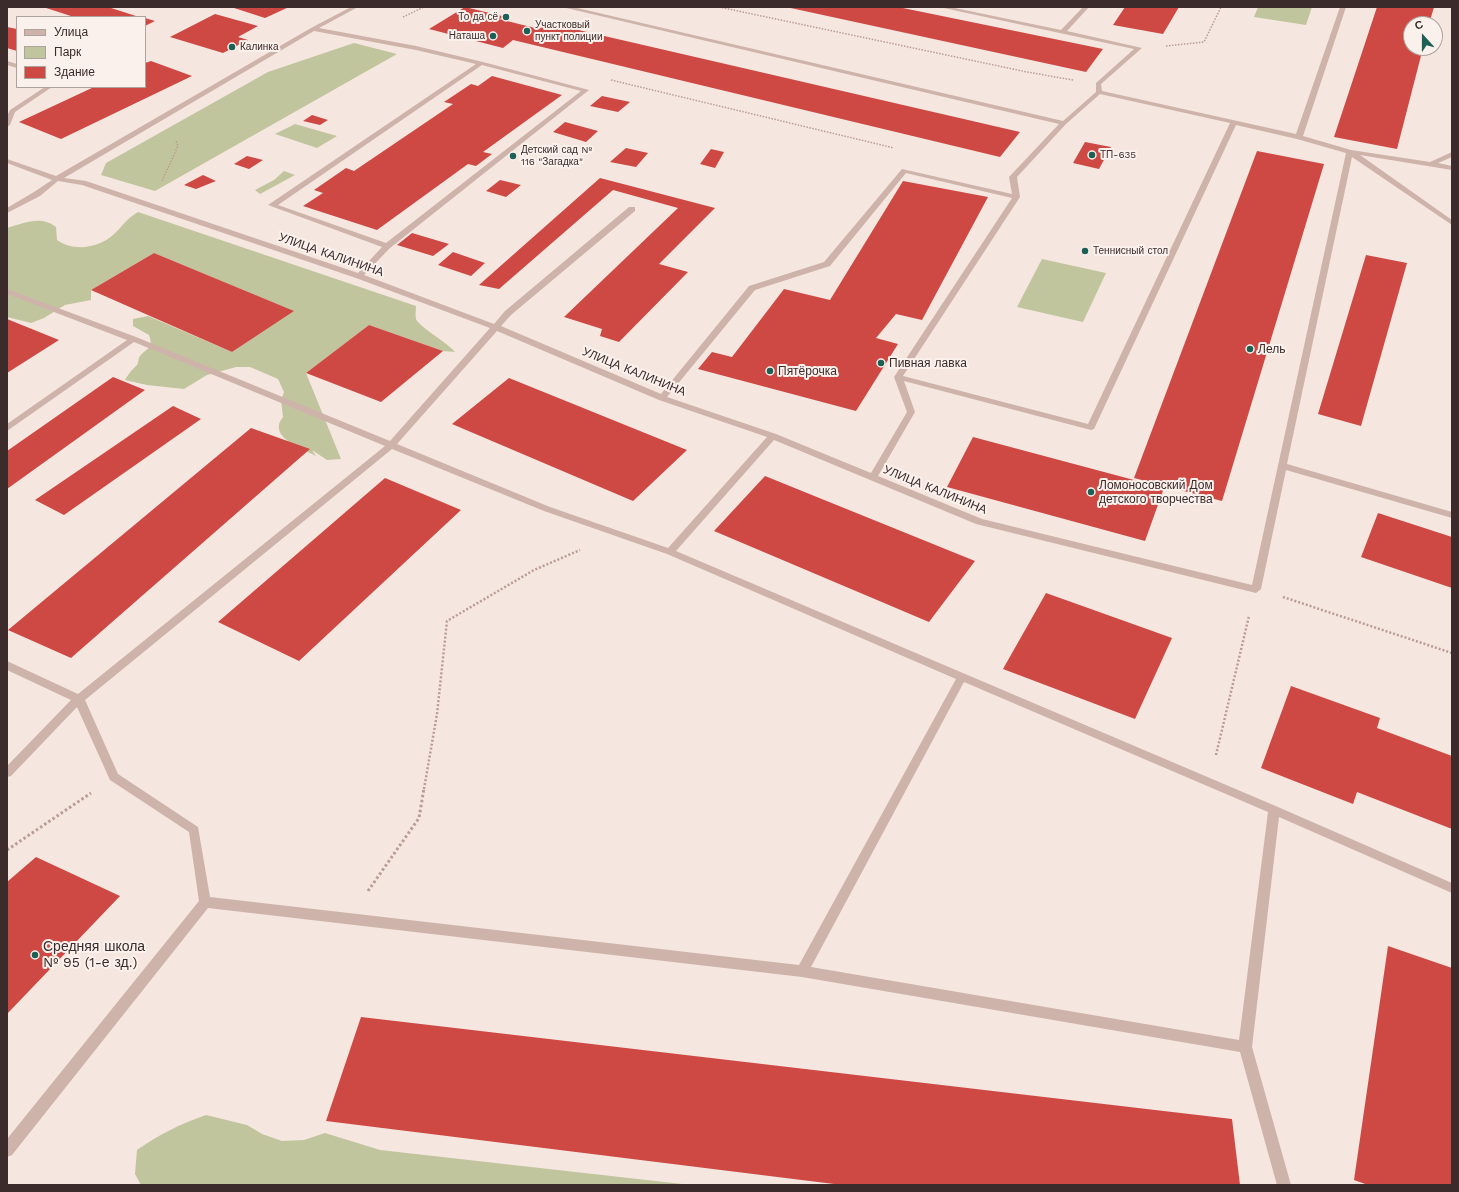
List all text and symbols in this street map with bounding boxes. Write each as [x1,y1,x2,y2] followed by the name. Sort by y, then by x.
[458,11,498,23] place label: То да сё
[501,12,511,22] marker: То да сё
[16,16,146,88] legend
[1403,16,1443,56] north arrow
[1413,18,1425,33] text: С
[535,19,602,42] place label: Участковый пункт полиции
[54,25,88,39] text: Улица
[522,26,532,36] marker: Участковый пункт полиции
[449,30,485,42] place label: Наташа
[488,31,498,41] marker: Наташа
[240,41,278,53] place label: Калинка
[227,42,237,52] marker: Калинка
[54,45,81,59] text: Парк
[54,65,95,79] text: Здание
[521,144,592,168] place label: Детский сад № 116 "Загадка"
[1100,149,1136,161] place label: ТП-635
[1087,150,1097,160] marker: ТП-635
[508,151,518,161] marker: Детский сад № 116 "Загадка"
[276,230,386,280] street label: УЛИЦА КАЛИНИНА
[1093,245,1168,257] place label: Теннисный стол
[1080,246,1090,256] marker: Теннисный стол
[1258,342,1285,356] place label: Лель
[1245,344,1255,354] marker: Лель
[580,345,688,399] street label: УЛИЦА КАЛИНИНА
[889,356,967,370] place label: Пивная лавка
[876,358,886,368] marker: Пивная лавка
[778,364,837,378] place label: Пятёрочка
[765,366,775,376] marker: Пятёрочка
[881,463,989,517] street label: УЛИЦА КАЛИНИНА
[1099,478,1213,506] place label: Ломоносовский Дом детского творчества
[1086,487,1096,497] marker: Ломоносовский Дом детского творчества
[43,939,145,972] place label: Средняя школа № 95 (1-е зд.)
[30,950,40,960] marker: Средняя школа № 95 (1-е зд.)

